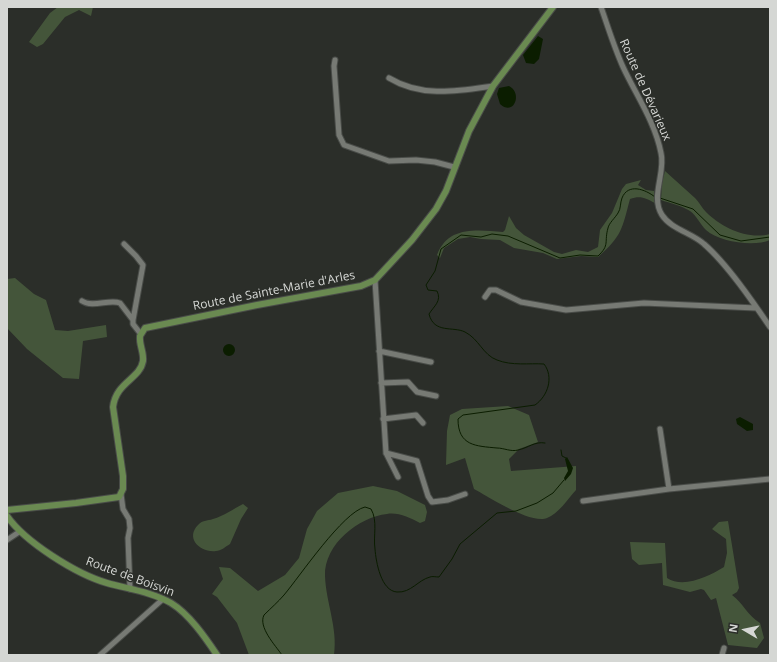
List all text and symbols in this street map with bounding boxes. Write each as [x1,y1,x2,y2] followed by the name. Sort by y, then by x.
[616,37,674,143] street label: Route de Dévarieux
[192,268,356,314] street label: Route de Sainte-Marie d'Arles
[84,554,176,600] street label: Route de Boisvin
[725,610,765,650] north arrow
[725,622,741,634] text: N

